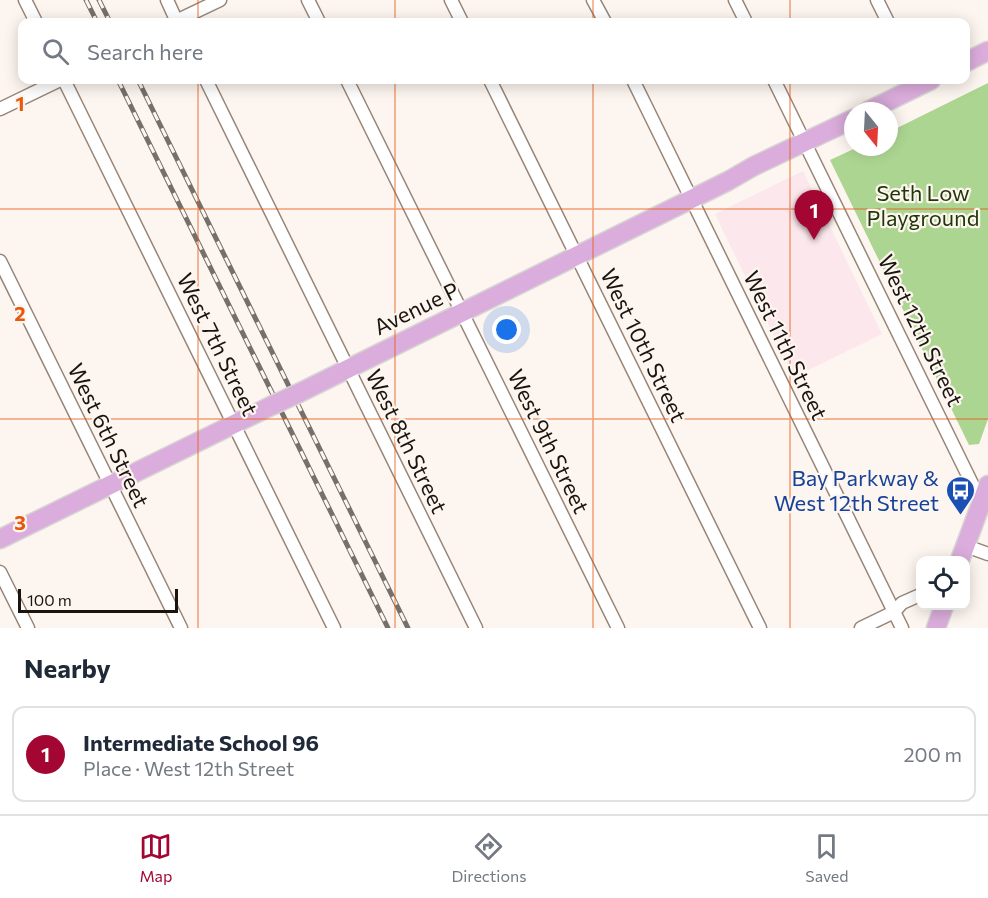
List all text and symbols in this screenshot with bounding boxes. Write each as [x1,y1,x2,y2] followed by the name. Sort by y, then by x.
[18,18,970,84] search box
[39,35,72,68] icon: search
[87,38,203,65] text: Search here
[15,91,25,115] text: 1
[844,102,898,156] north arrow
[867,179,979,231] park label: Seth Low Playground
[794,190,834,240] pin: 1
[873,250,969,410] street label: West 12th Street
[595,264,693,426] street label: West 10th Street
[738,266,834,424] street label: West 11th Street
[172,268,264,420] street label: West 7th Street
[369,276,463,340] street label: Avenue P
[14,301,26,325] text: 2
[492,315,521,344] your location
[62,358,156,512] street label: West 6th Street
[360,364,454,518] street label: West 8th Street
[502,364,596,518] street label: West 9th Street
[774,464,939,516] place label: Bay Parkway & West 12th Street
[944,474,976,516] bus stop icon: Bay Parkway & West 12th Street
[14,510,26,534] text: 3
[916,556,970,610] map controls
[916,556,970,610] button: locate
[18,586,178,614] scale bar
[27,590,72,609] text: 100 m
[24,652,111,683] text: Nearby
[83,729,319,756] text: Intermediate School 96
[41,742,50,766] text: 1
[904,742,962,766] text: 200 m
[83,756,294,780] text: Place · West 12th Street
[139,830,172,885] tab: Map
[451,830,526,885] tab: Directions
[805,830,849,885] tab: Saved

